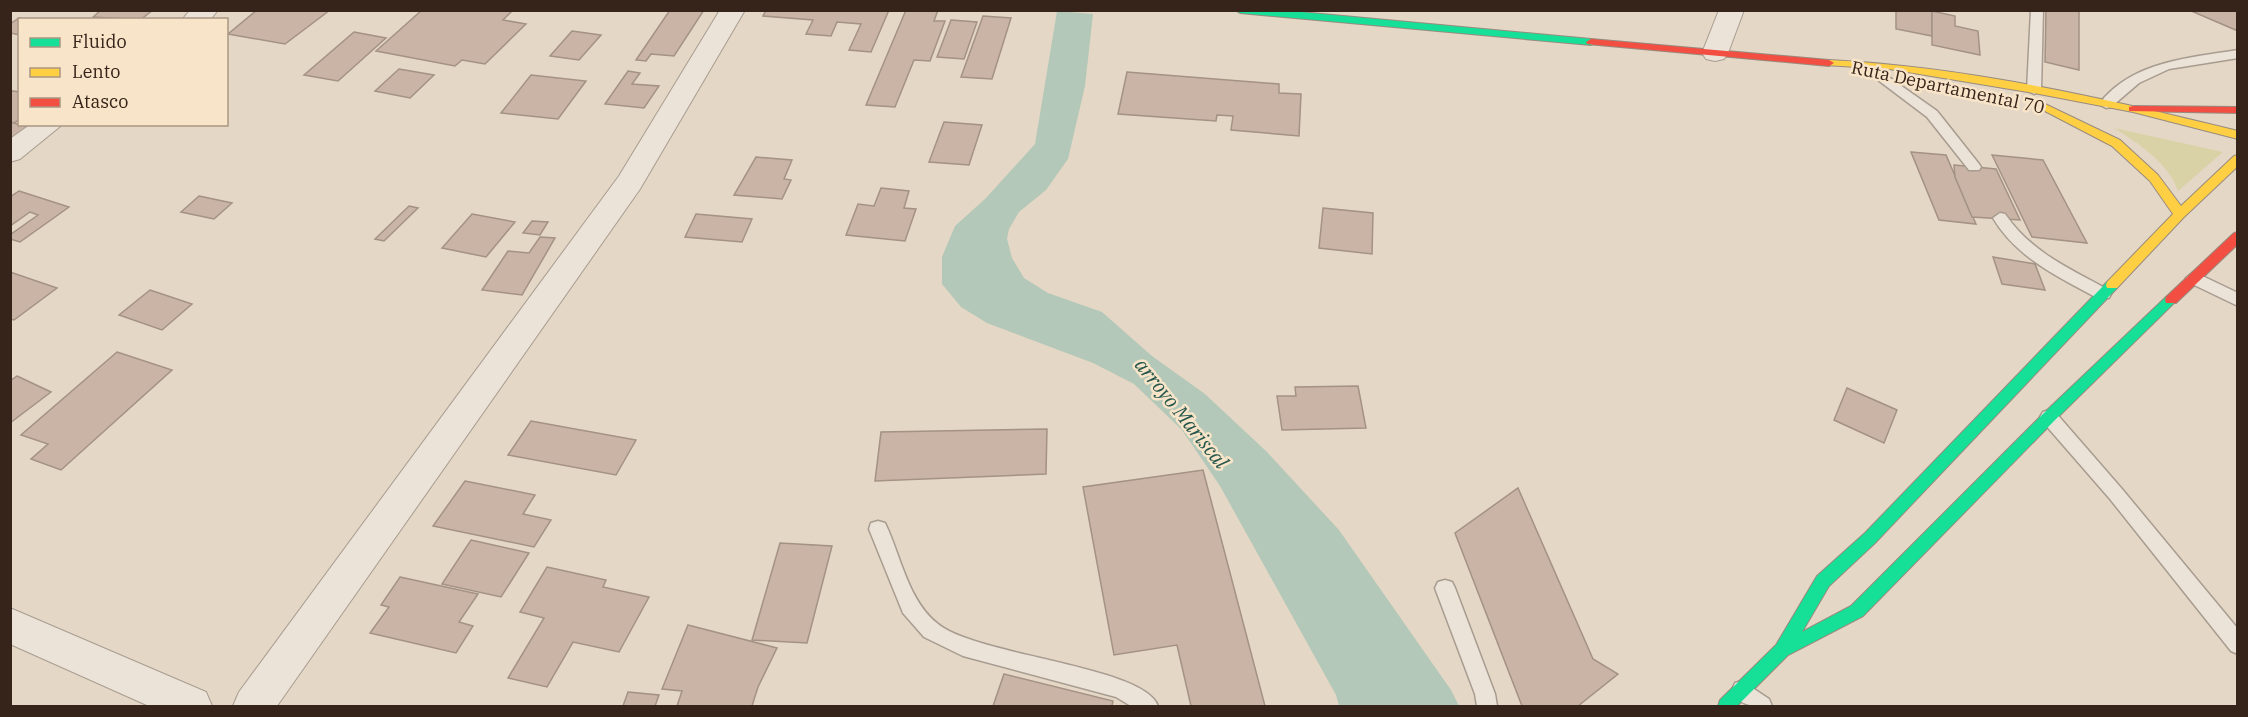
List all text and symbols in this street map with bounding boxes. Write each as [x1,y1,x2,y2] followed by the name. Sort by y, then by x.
[18,18,228,126] legend
[72,30,127,53] text: Fluido
[1849,55,2047,119] street label: Ruta Departamental 70
[72,60,120,83] text: Lento
[72,90,128,113] text: Atasco
[1129,352,1235,474] water label: arroyo Mariscal

